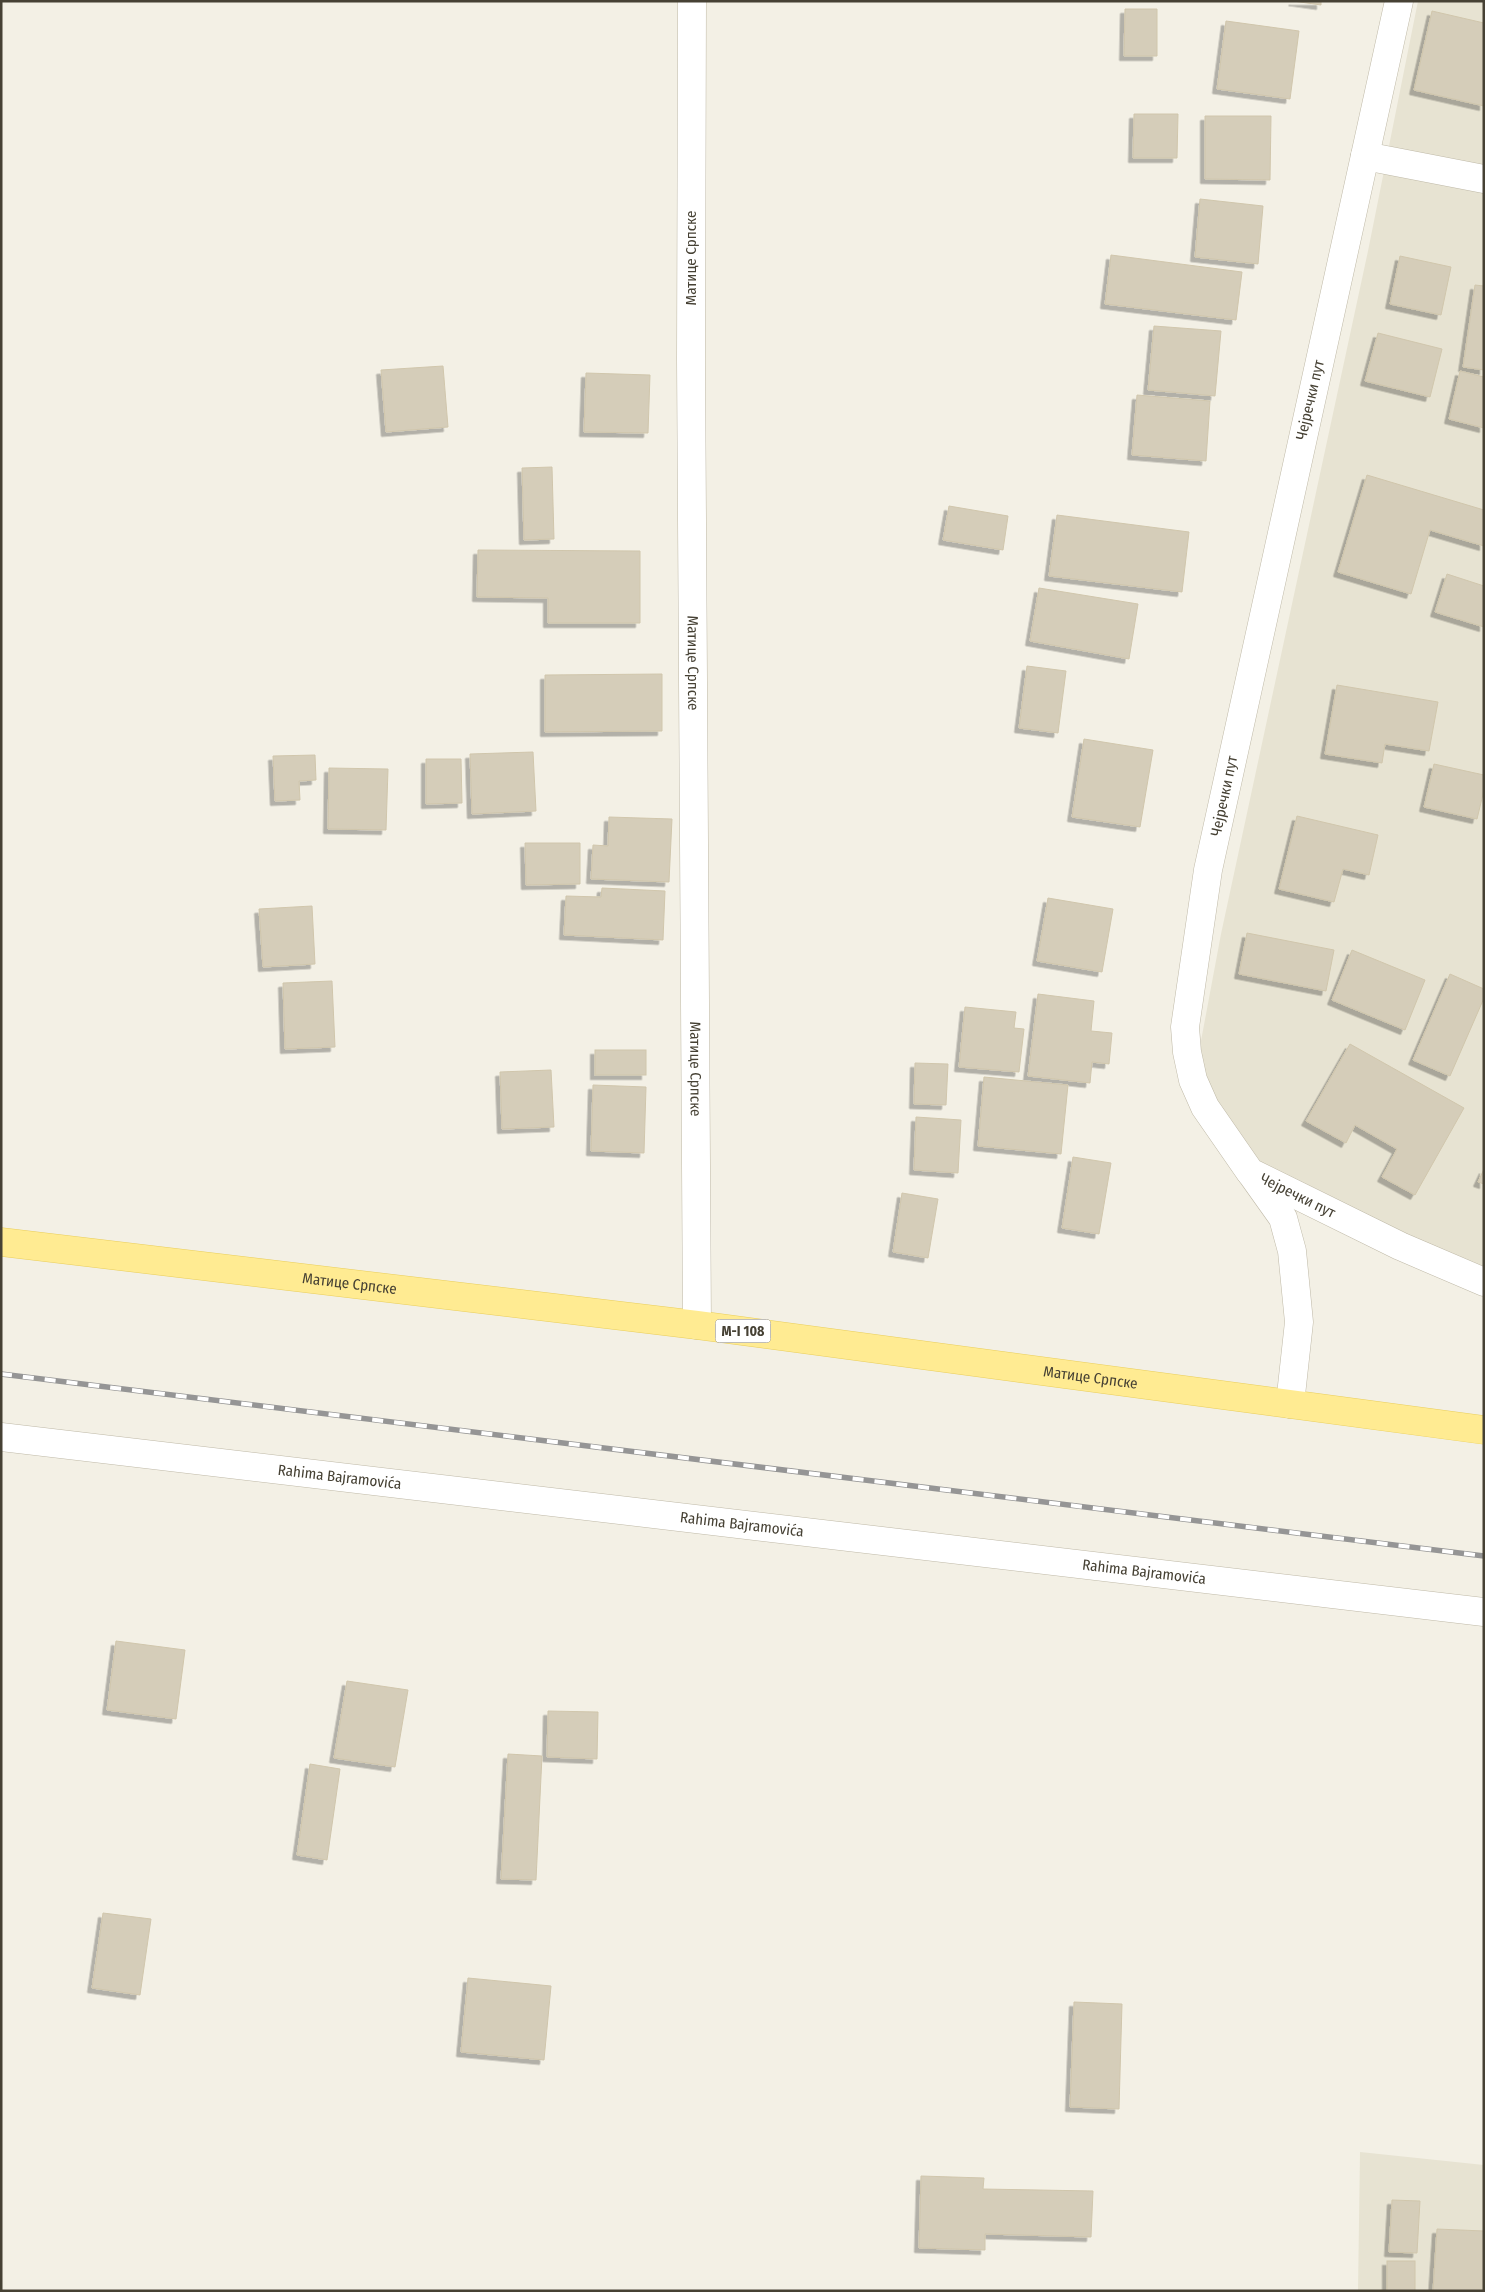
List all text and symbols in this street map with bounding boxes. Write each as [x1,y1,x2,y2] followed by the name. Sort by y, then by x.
[682,211,700,305] street label: Матице Српске
[1292,357,1328,442] street label: Чејречки пут
[684,615,702,711] street label: Матице Српске
[1207,753,1241,838] street label: Чејречки пут
[686,1021,705,1117] street label: Матице Српске
[1257,1169,1339,1222] street label: Чејречки пут
[301,1269,398,1298] street label: Матице Српске
[716,1320,770,1342] road number: M-I 108
[1042,1362,1139,1393] street label: Матице Српске
[277,1461,402,1493] street label: Rahima Bajramovića
[679,1508,805,1541] street label: Rahima Bajramovića
[1081,1556,1207,1588] street label: Rahima Bajramovića

